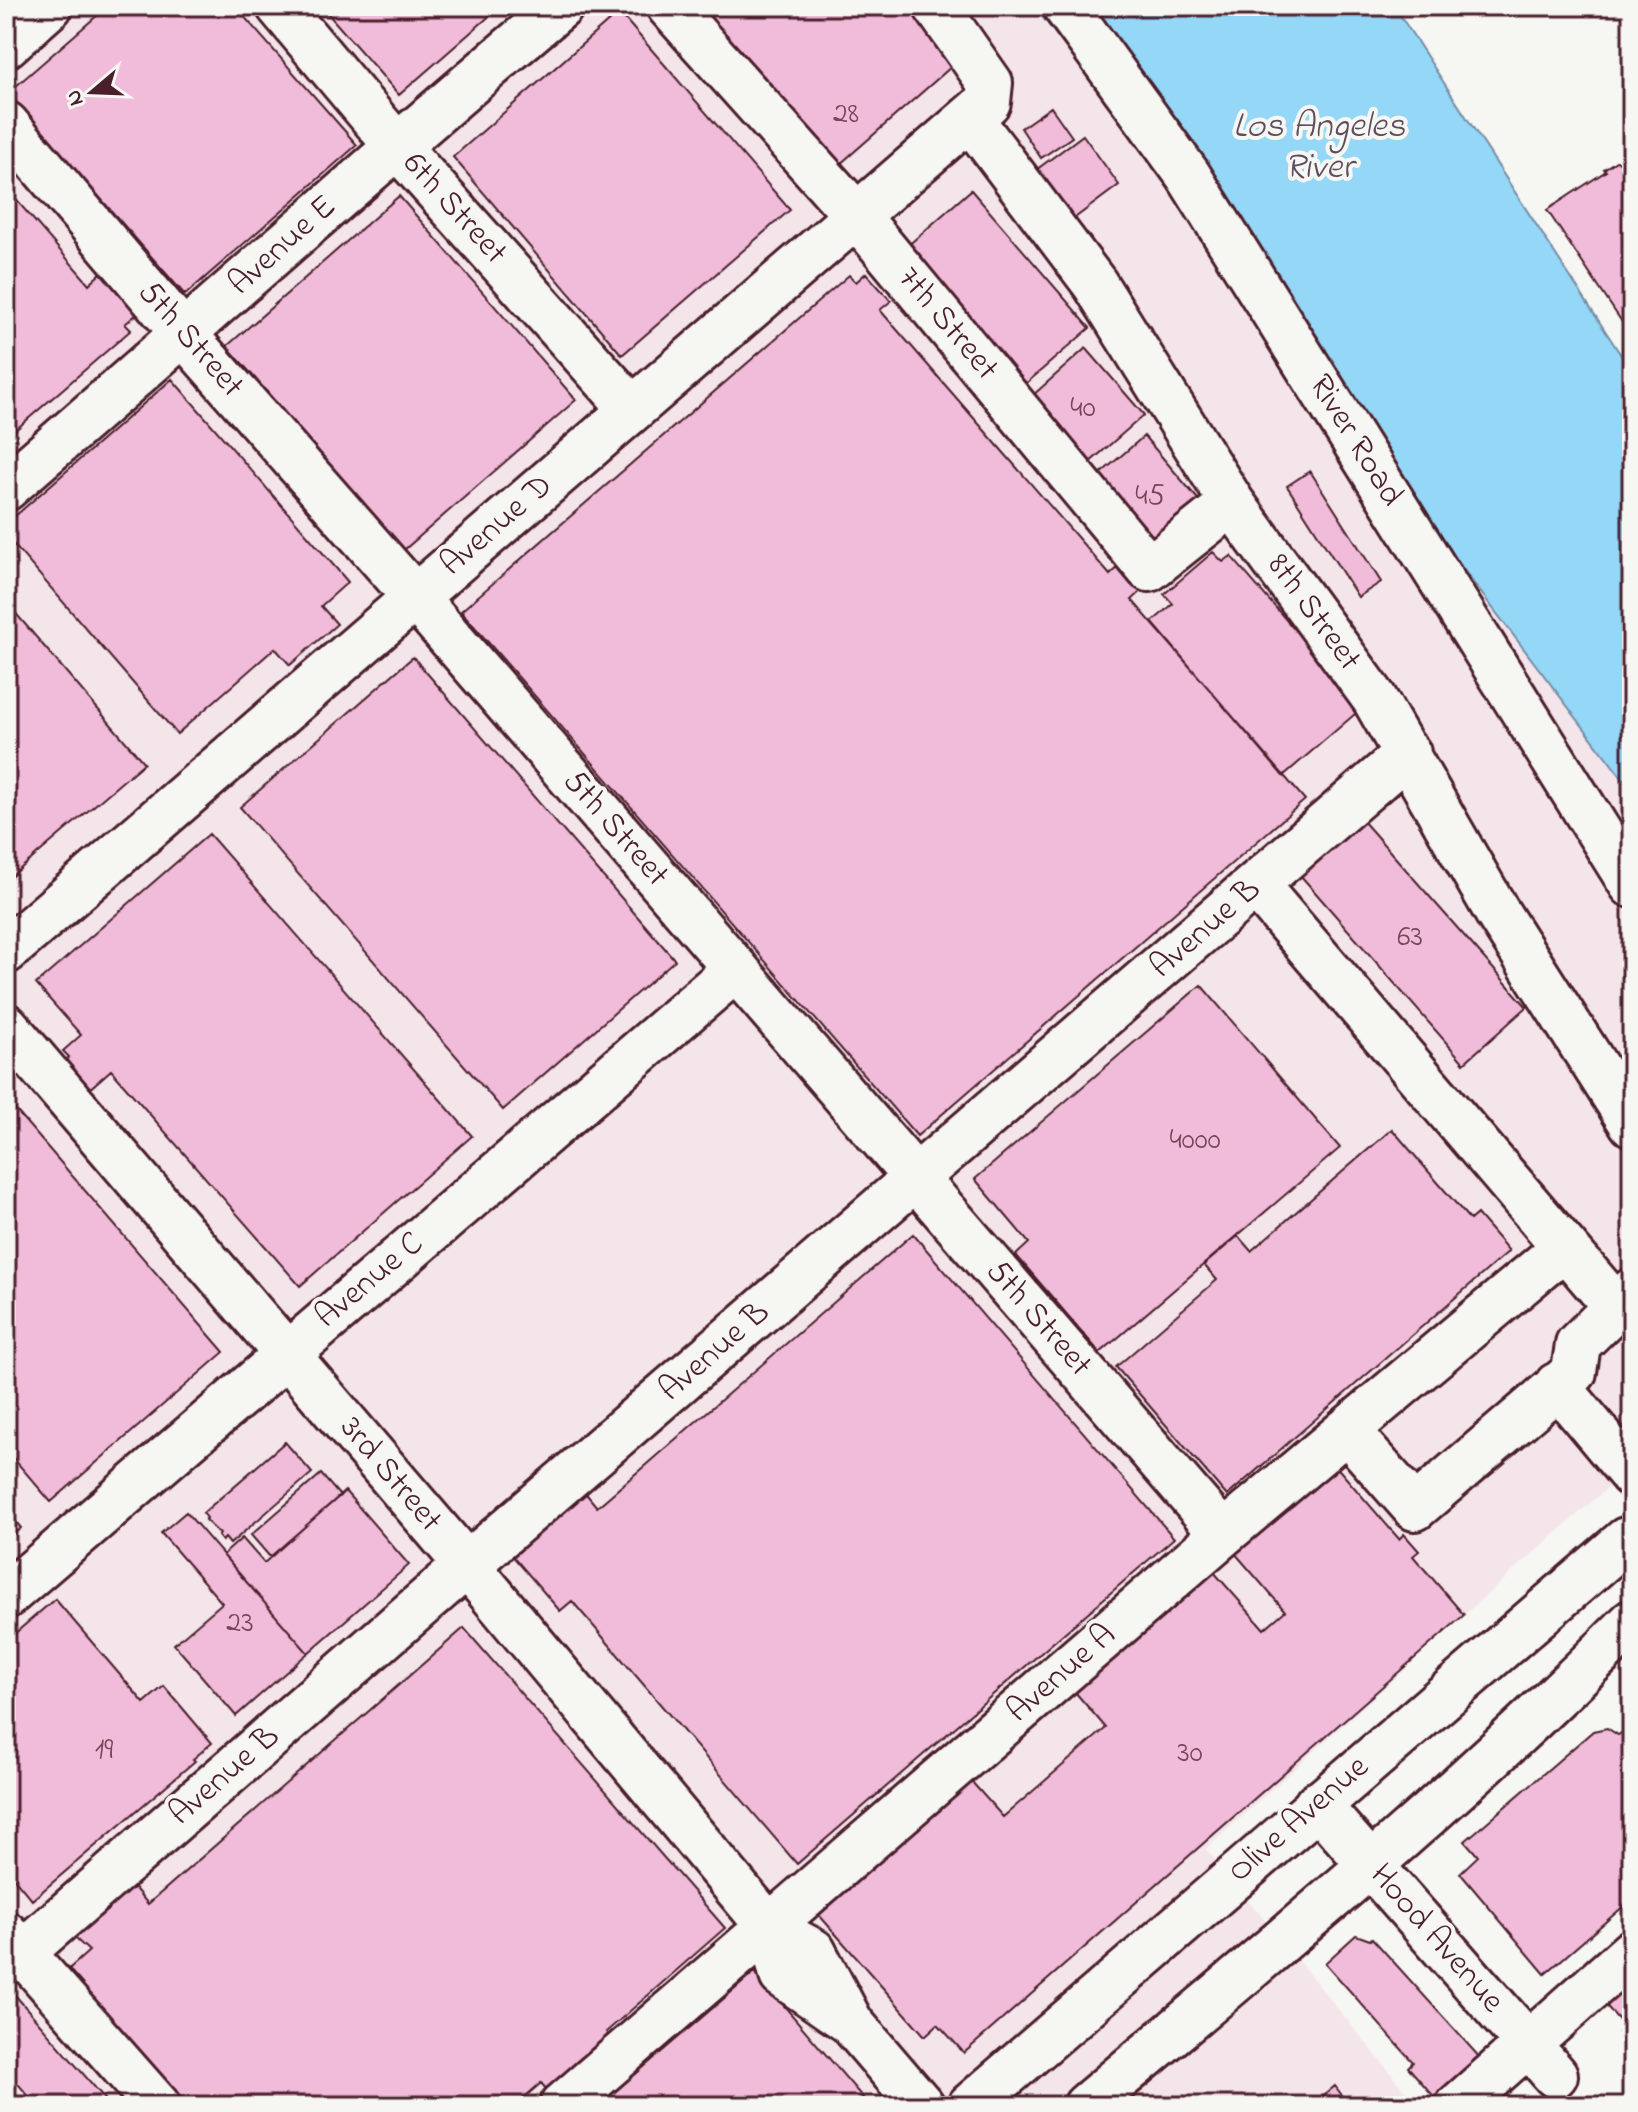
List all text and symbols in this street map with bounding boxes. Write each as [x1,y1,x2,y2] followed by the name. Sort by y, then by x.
[52,52,132,132] north arrow
[58,85,93,110] text: N
[833,93,859,137] house number: 28
[1233,101,1406,195] water label: Los Angeles River
[390,141,518,277] street label: 6th Street
[218,184,348,308] street label: Avenue E
[884,256,1010,392] street label: 7th Street
[125,270,255,410] street label: 5th Street
[1295,365,1415,517] street label: River Road
[1070,387,1096,431] house number: 40
[430,463,564,589] street label: Avenue D
[1135,475,1165,519] house number: 45
[1253,544,1373,682] street label: 8th Street
[550,759,680,899] street label: 5th Street
[1139,866,1273,992] street label: Avenue B
[1397,916,1423,960] house number: 63
[1169,1119,1221,1163] house number: 4000
[305,1220,435,1342] street label: Avenue C
[973,1249,1103,1389] street label: 5th Street
[648,1289,782,1415] street label: Avenue B
[327,1406,453,1544] street label: 3rd Street
[226,1602,254,1646] house number: 23
[996,1612,1128,1736] street label: Avenue A
[158,1713,292,1839] street label: Avenue B
[95,1729,113,1773] house number: 19
[1177,1732,1203,1776] house number: 30
[1217,1744,1382,1896] street label: Olive Avenue
[1357,1853,1516,2026] street label: Hood Avenue

